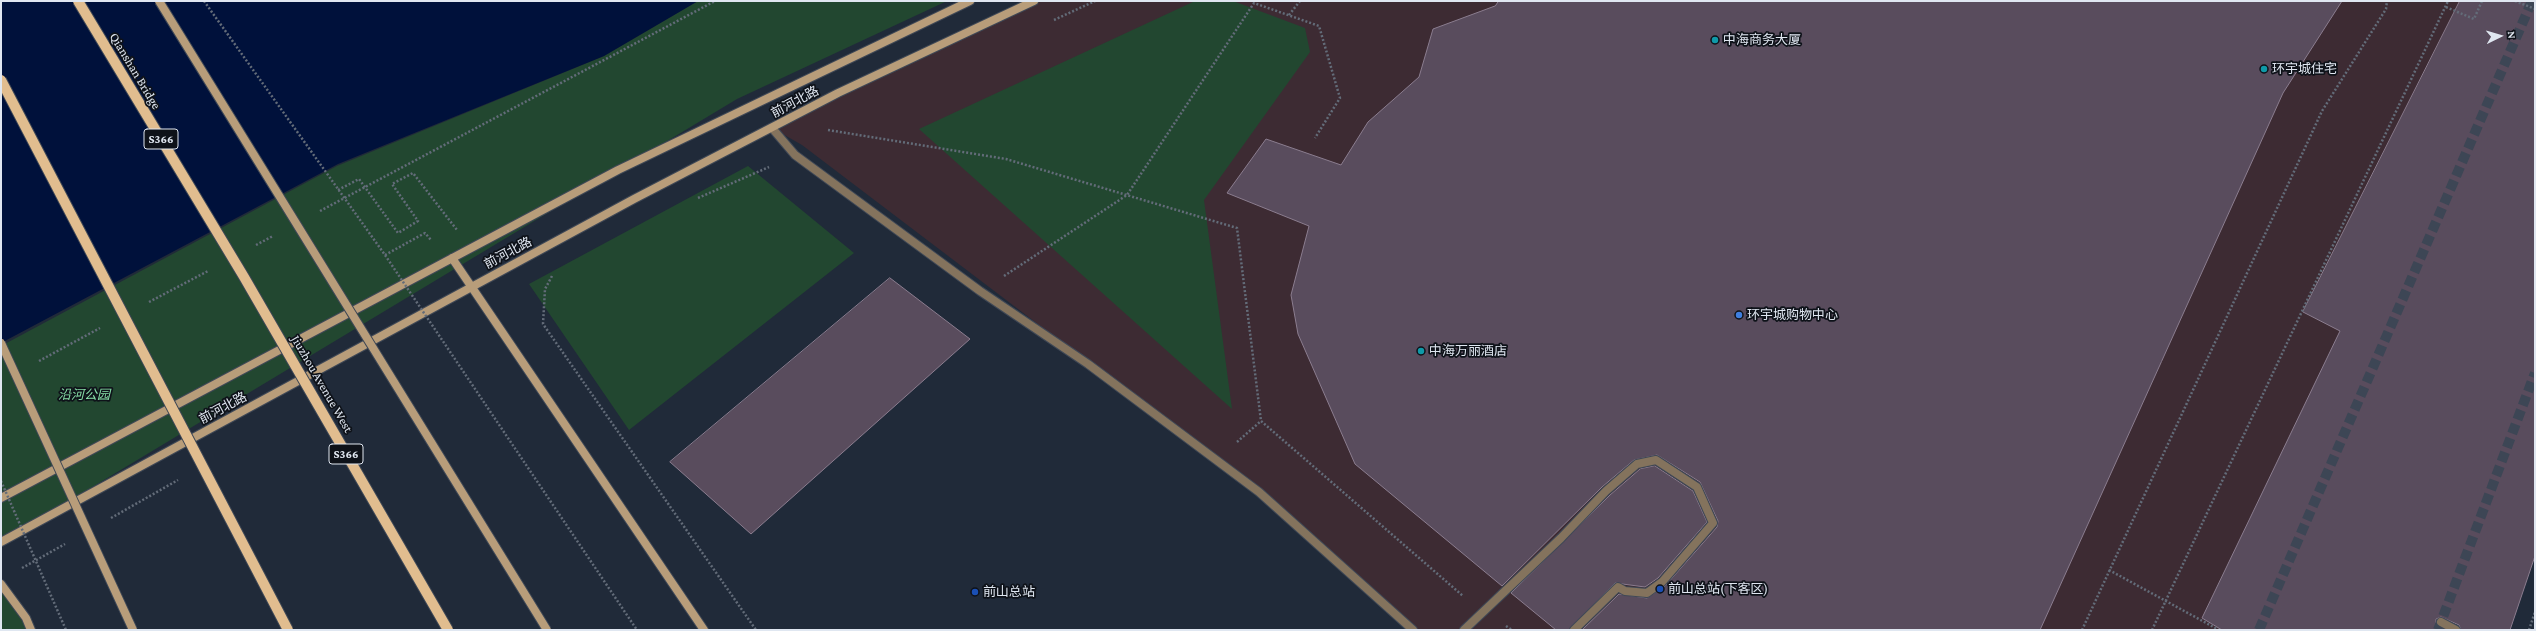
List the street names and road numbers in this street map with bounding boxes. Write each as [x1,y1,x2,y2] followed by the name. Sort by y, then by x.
[106,30,164,112] street label: Qianshan Bridge
[768,83,822,121] street label: 前河北路
[144,129,178,149] road number: S366
[481,234,535,272] street label: 前河北路
[288,333,356,435] street label: Jiuzhou Avenue West
[196,389,250,427] street label: 前河北路
[329,444,363,464] road number: S366

